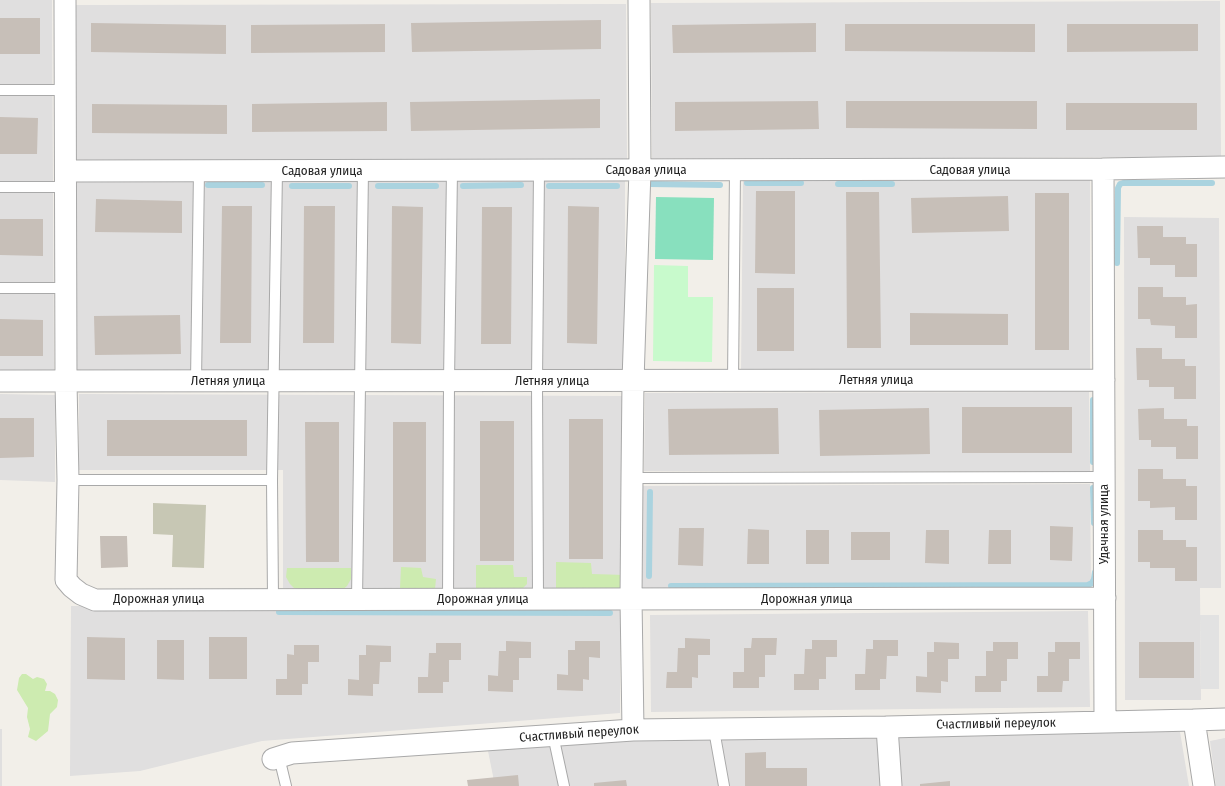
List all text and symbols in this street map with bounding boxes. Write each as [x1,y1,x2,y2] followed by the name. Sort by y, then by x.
[605,162,687,178] street label: Садовая улица
[929,162,1011,178] street label: Садовая улица
[281,163,363,179] street label: Садовая улица
[839,372,913,388] street label: Летняя улица
[191,373,265,389] street label: Летняя улица
[515,373,589,389] street label: Летняя улица
[1096,484,1112,564] street label: Удачная улица
[113,591,205,607] street label: Дорожная улица
[437,591,529,607] street label: Дорожная улица
[761,591,853,607] street label: Дорожная улица
[936,715,1056,733] street label: Счастливый переулок
[519,722,639,746] street label: Счастливый переулок

